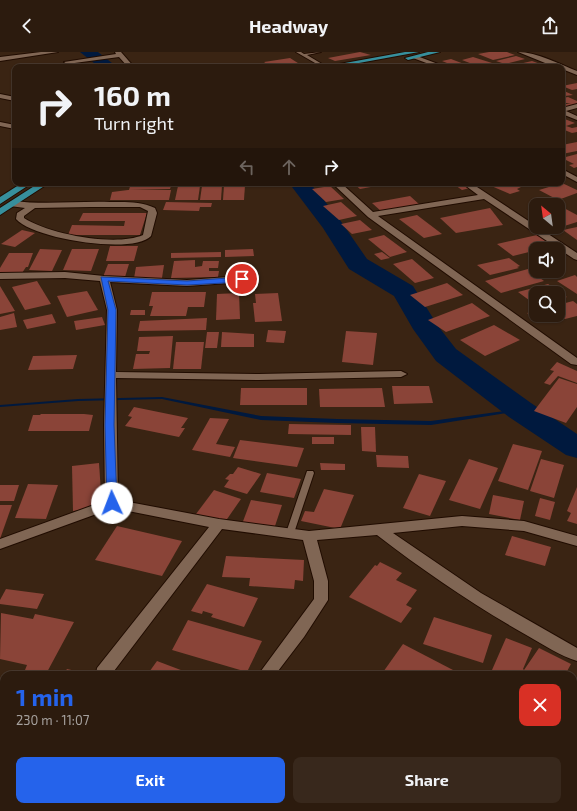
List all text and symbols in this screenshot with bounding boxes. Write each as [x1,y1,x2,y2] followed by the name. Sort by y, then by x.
[16,15,38,37] icon: back
[249,15,328,37] text: Headway
[539,15,561,37] icon: share
[94,78,171,112] text: 160 m
[28,80,80,132] icon: right
[94,112,174,134] text: Turn right
[236,156,258,178] icon: left
[278,156,300,178] icon: ahead
[320,156,342,178] icon: right
[529,198,565,234] north arrow
[529,198,565,322] map controls
[529,242,565,278] button: sound
[225,262,259,296] pin
[231,268,253,290] icon: arrive
[529,286,565,322] button: search
[91,482,133,524] position arrow
[16,682,74,711] text: 1 min
[519,684,561,726] button: close
[16,712,89,728] text: 230 m · 11:07
[16,757,285,803] button: Exit
[293,757,561,803] button: Share

